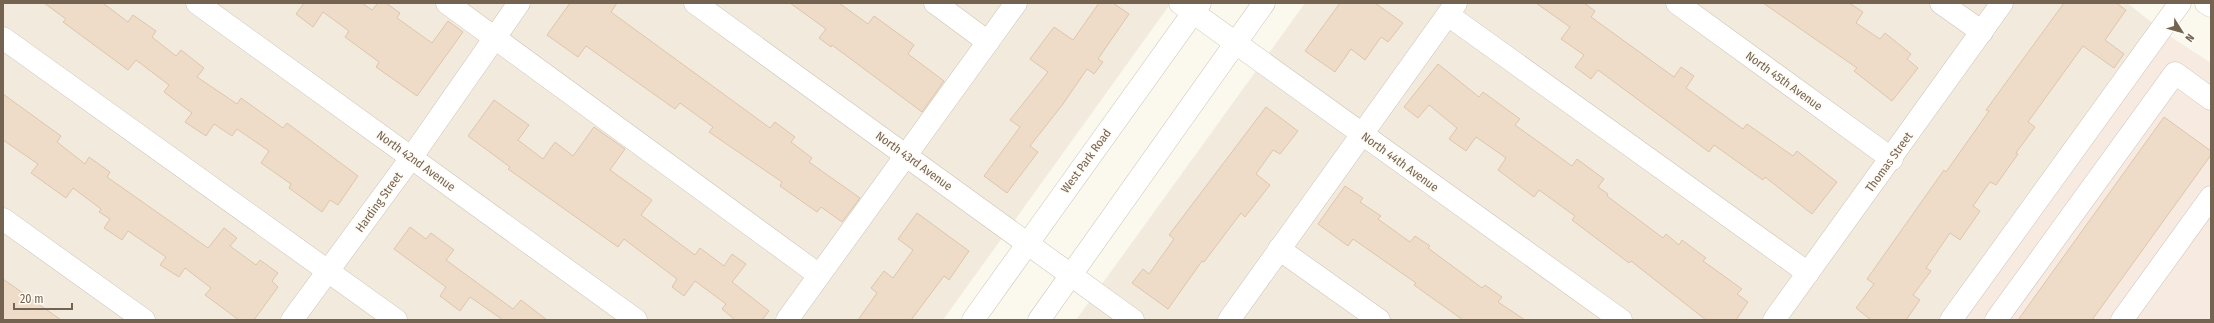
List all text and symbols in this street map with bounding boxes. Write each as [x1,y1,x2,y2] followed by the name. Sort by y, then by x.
[2162,12,2202,52] north arrow
[2182,31,2197,44] text: N
[1743,49,1825,113] street label: North 45th Avenue
[1058,126,1114,196] street label: West Park Road
[374,128,458,194] street label: North 42nd Avenue
[873,129,955,193] street label: North 43rd Avenue
[1359,129,1441,195] street label: North 44th Avenue
[1863,129,1915,195] street label: Thomas Street
[353,169,405,235] street label: Harding Street
[14,285,72,311] scale bar
[20,292,44,306] text: 20 m

